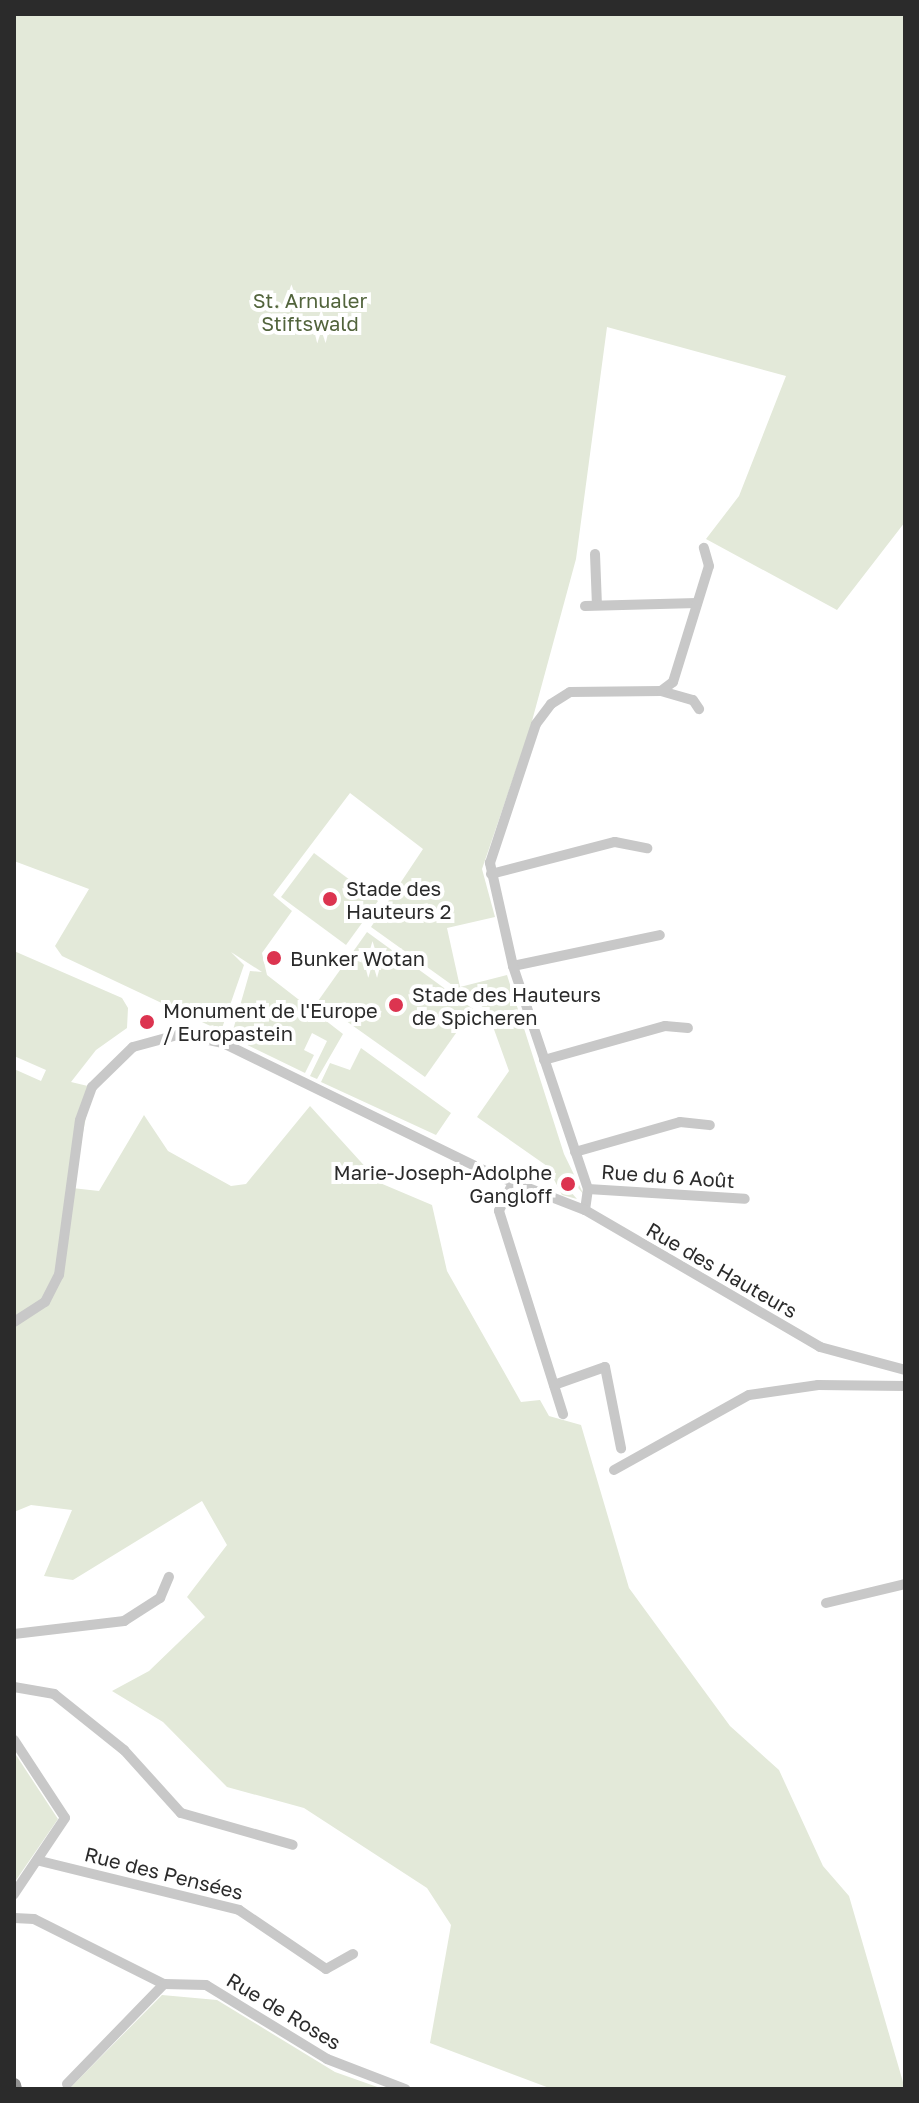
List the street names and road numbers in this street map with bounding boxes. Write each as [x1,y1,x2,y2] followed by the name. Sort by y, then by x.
[600,1159,736,1193] street label: Rue du 6 Août
[642,1217,802,1323] street label: Rue des Hauteurs
[82,1842,246,1904] street label: Rue des Pensées
[223,1967,345,2055] street label: Rue de Roses

